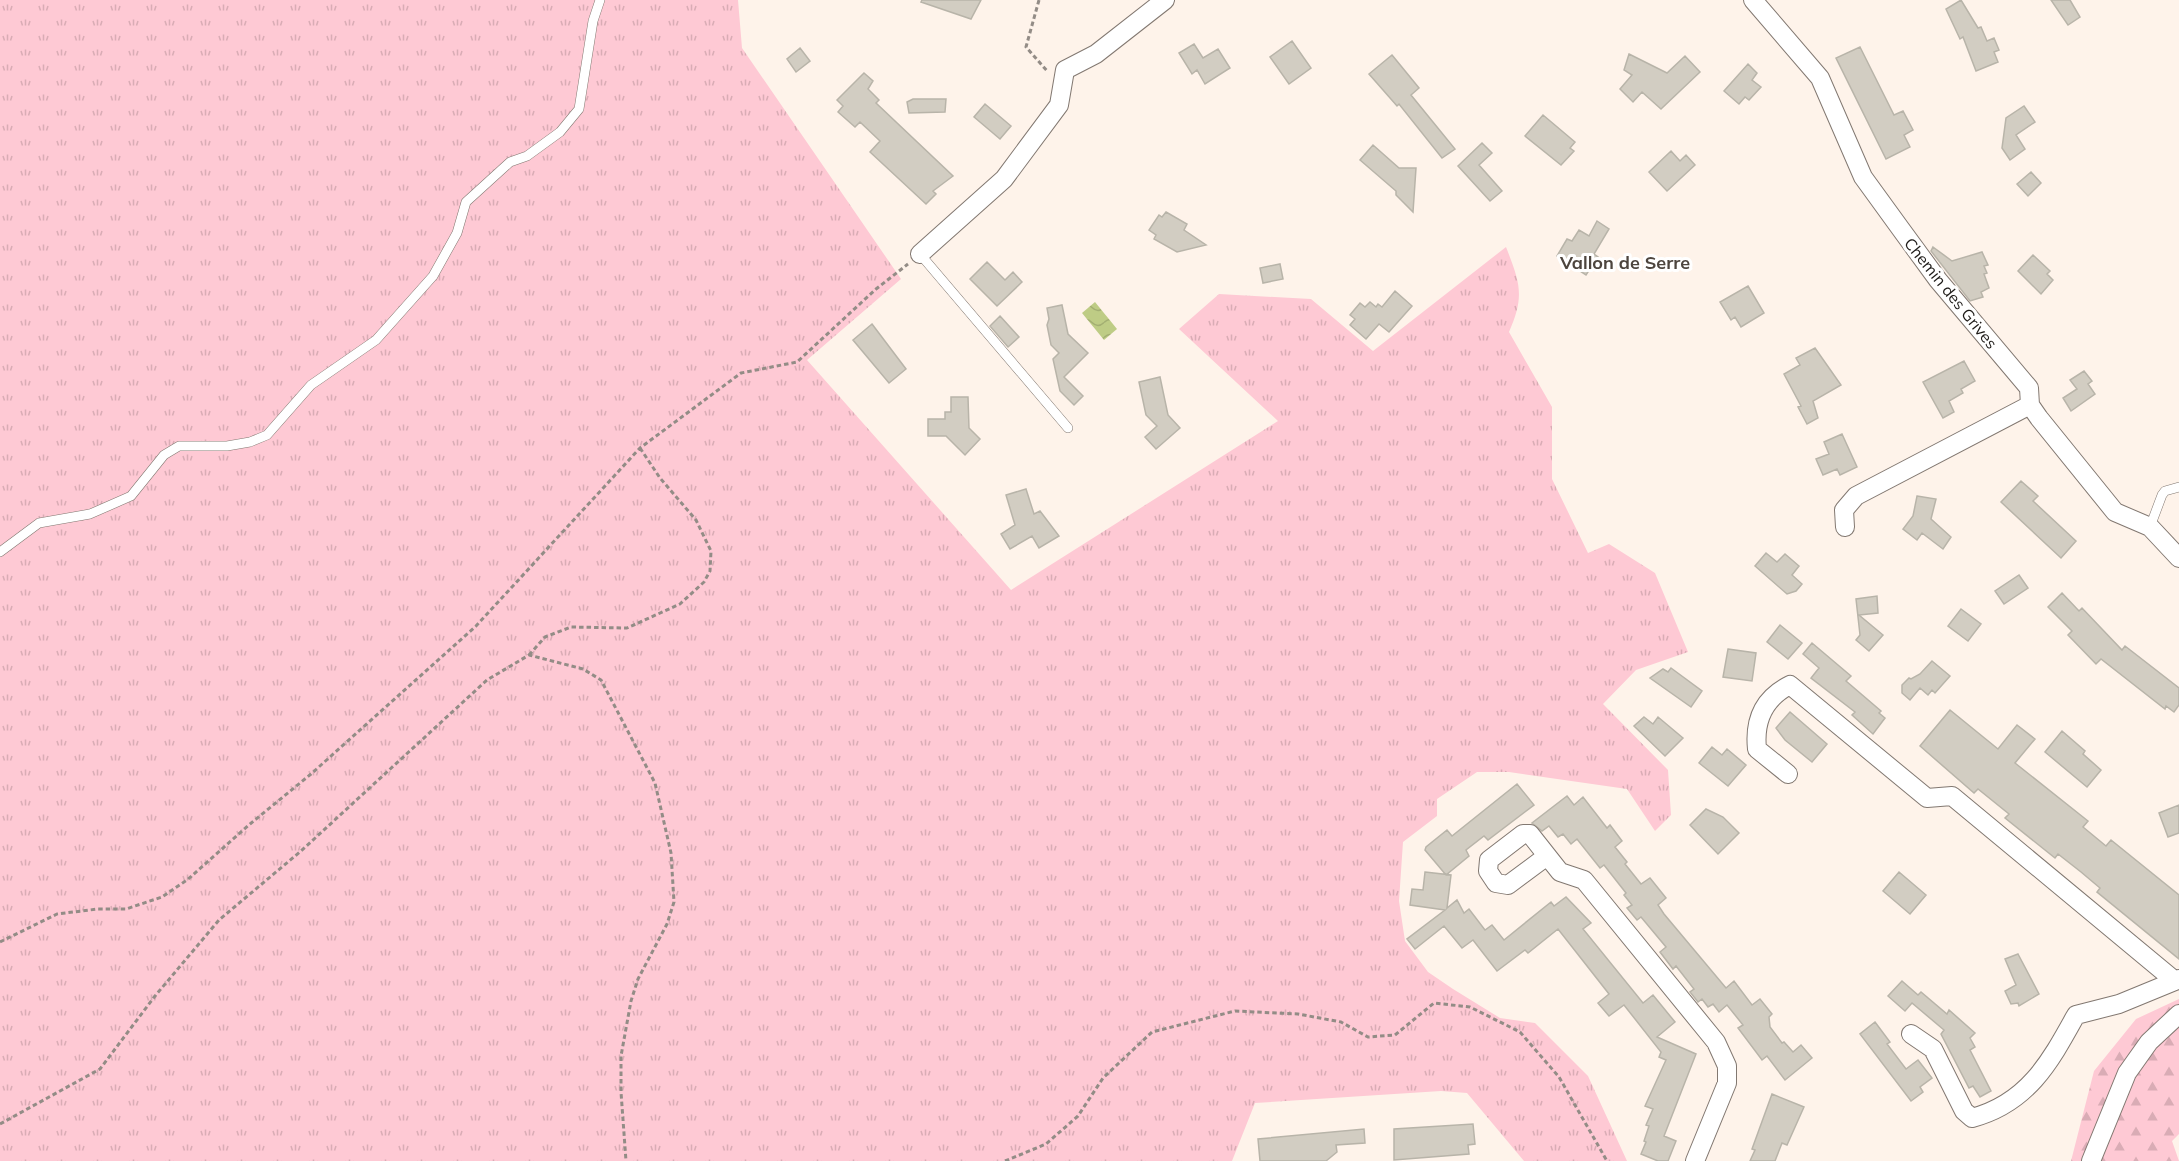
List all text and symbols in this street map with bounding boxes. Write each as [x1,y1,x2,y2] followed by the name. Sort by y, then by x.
[1900,233,2002,353] street label: Chemin des Grives
[1559,251,1690,274] district label: Vallon de Serre

